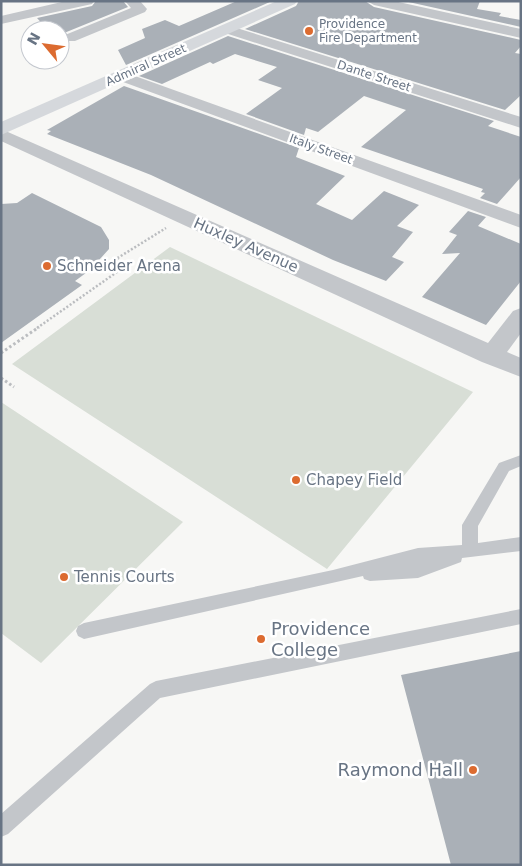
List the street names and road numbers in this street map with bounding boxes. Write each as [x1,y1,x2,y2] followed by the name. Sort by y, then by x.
[104,41,189,89] street label: Admiral Street
[335,58,413,95] street label: Dante Street
[287,131,355,167] street label: Italy Street
[191,214,301,276] street label: Huxley Avenue

